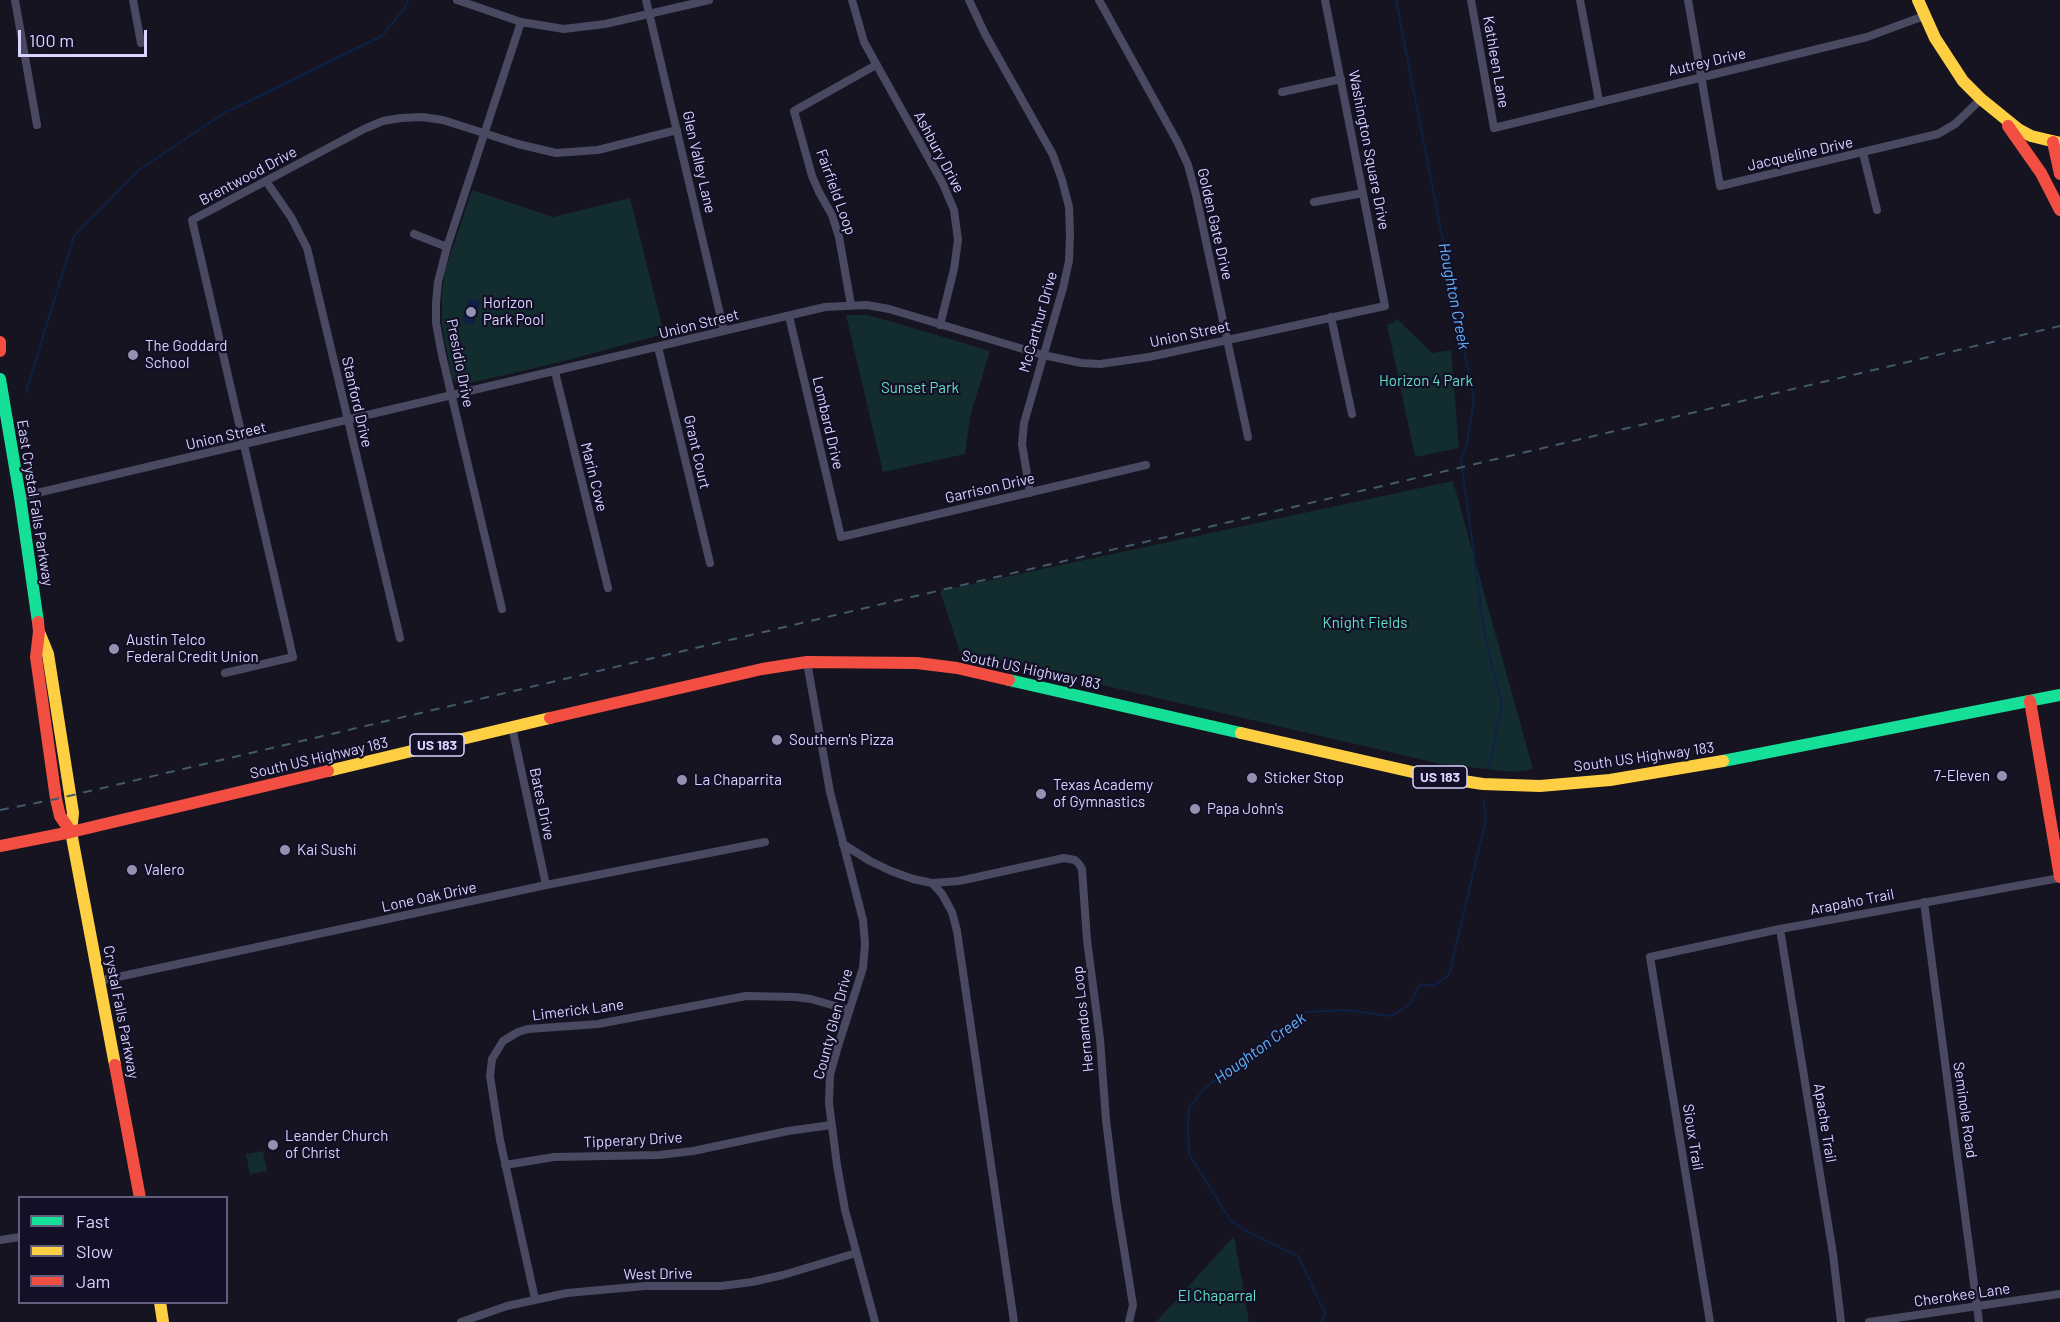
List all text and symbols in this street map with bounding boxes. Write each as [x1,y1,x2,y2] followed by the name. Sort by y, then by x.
[1479,15,1513,109] street label: Kathleen Lane
[21,18,150,56] scale bar
[29,29,74,51] text: 100 m
[1666,44,1748,80] street label: Autrey Drive
[1345,69,1393,231] street label: Washington Square Drive
[910,108,968,196] street label: Ashbury Drive
[679,109,719,215] street label: Glen Valley Lane
[1745,133,1855,175] street label: Jacqueline Drive
[196,143,300,209] street label: Brentwood Drive
[812,147,860,237] street label: Fairfield Loop
[1193,166,1237,282] street label: Golden Gate Drive
[1434,241,1474,351] water label: Houghton Creek
[1015,269,1061,375] street label: McCarthur Drive
[483,294,544,329] place label: Horizon Park Pool
[464,305,478,319] marker: Horizon Park Pool
[657,305,741,343] street label: Union Street
[443,317,477,409] street label: Presidio Drive
[1148,317,1232,351] street label: Union Street
[145,337,227,372] place label: The Goddard School
[126,348,140,362] marker: The Goddard School
[338,355,376,449] street label: Stanford Drive
[1379,372,1473,390] park label: Horizon 4 Park
[809,375,847,471] street label: Lombard Drive
[881,379,959,397] park label: Sunset Park
[680,413,714,491] street label: Grant Court
[184,418,268,454] street label: Union Street
[13,419,57,587] street label: East Crystal Falls Parkway
[577,441,611,513] street label: Marin Cove
[943,469,1037,507] street label: Garrison Drive
[1323,614,1407,632] park label: Knight Fields
[126,631,258,666] place label: Austin Telco Federal Credit Union
[107,642,121,656] marker: Austin Telco Federal Credit Union
[960,646,1102,694] street label: South US Highway 183
[789,731,894,749] place label: Southern's Pizza
[248,733,390,783] street label: South US Highway 183
[770,733,784,747] marker: Southern's Pizza
[410,734,464,756] road number: US 183
[1573,738,1715,776] street label: South US Highway 183
[526,766,558,842] street label: Bates Drive
[1413,766,1467,788] road number: US 183
[1934,767,1990,785] place label: 7-Eleven
[1264,769,1344,787] place label: Sticker Stop
[1995,769,2009,783] marker: 7-Eleven
[694,771,782,789] place label: La Chaparrita
[1245,771,1259,785] marker: Sticker Stop
[675,773,689,787] marker: La Chaparrita
[1053,776,1153,811] place label: Texas Academy of Gymnastics
[1034,787,1048,801] marker: Texas Academy of Gymnastics
[1207,800,1284,818] place label: Papa John's
[1188,802,1202,816] marker: Papa John's
[297,841,357,859] place label: Kai Sushi
[278,843,292,857] marker: Kai Sushi
[144,861,185,879] place label: Valero
[125,863,139,877] marker: Valero
[380,878,478,916] street label: Lone Oak Drive
[1808,885,1896,919] street label: Arapaho Trail
[99,944,143,1080] street label: Crystal Falls Parkway
[1068,965,1098,1073] street label: Hernandos Loop
[810,967,856,1081] street label: County Glen Drive
[531,995,625,1025] street label: Limerick Lane
[1211,1008,1309,1088] water label: Houghton Creek
[1949,1061,1981,1159] street label: Seminole Road
[1810,1082,1840,1164] street label: Apache Trail
[1679,1102,1707,1172] street label: Sioux Trail
[285,1127,388,1162] place label: Leander Church of Christ
[583,1128,683,1152] street label: Tipperary Drive
[266,1138,280,1152] marker: Leander Church of Christ
[18,1196,228,1304] legend
[76,1210,110,1232] text: Fast
[76,1240,113,1262] text: Slow
[623,1264,693,1284] street label: West Drive
[76,1270,110,1292] text: Jam
[1913,1279,2011,1311] street label: Cherokee Lane
[1178,1287,1256,1305] park label: El Chaparral

